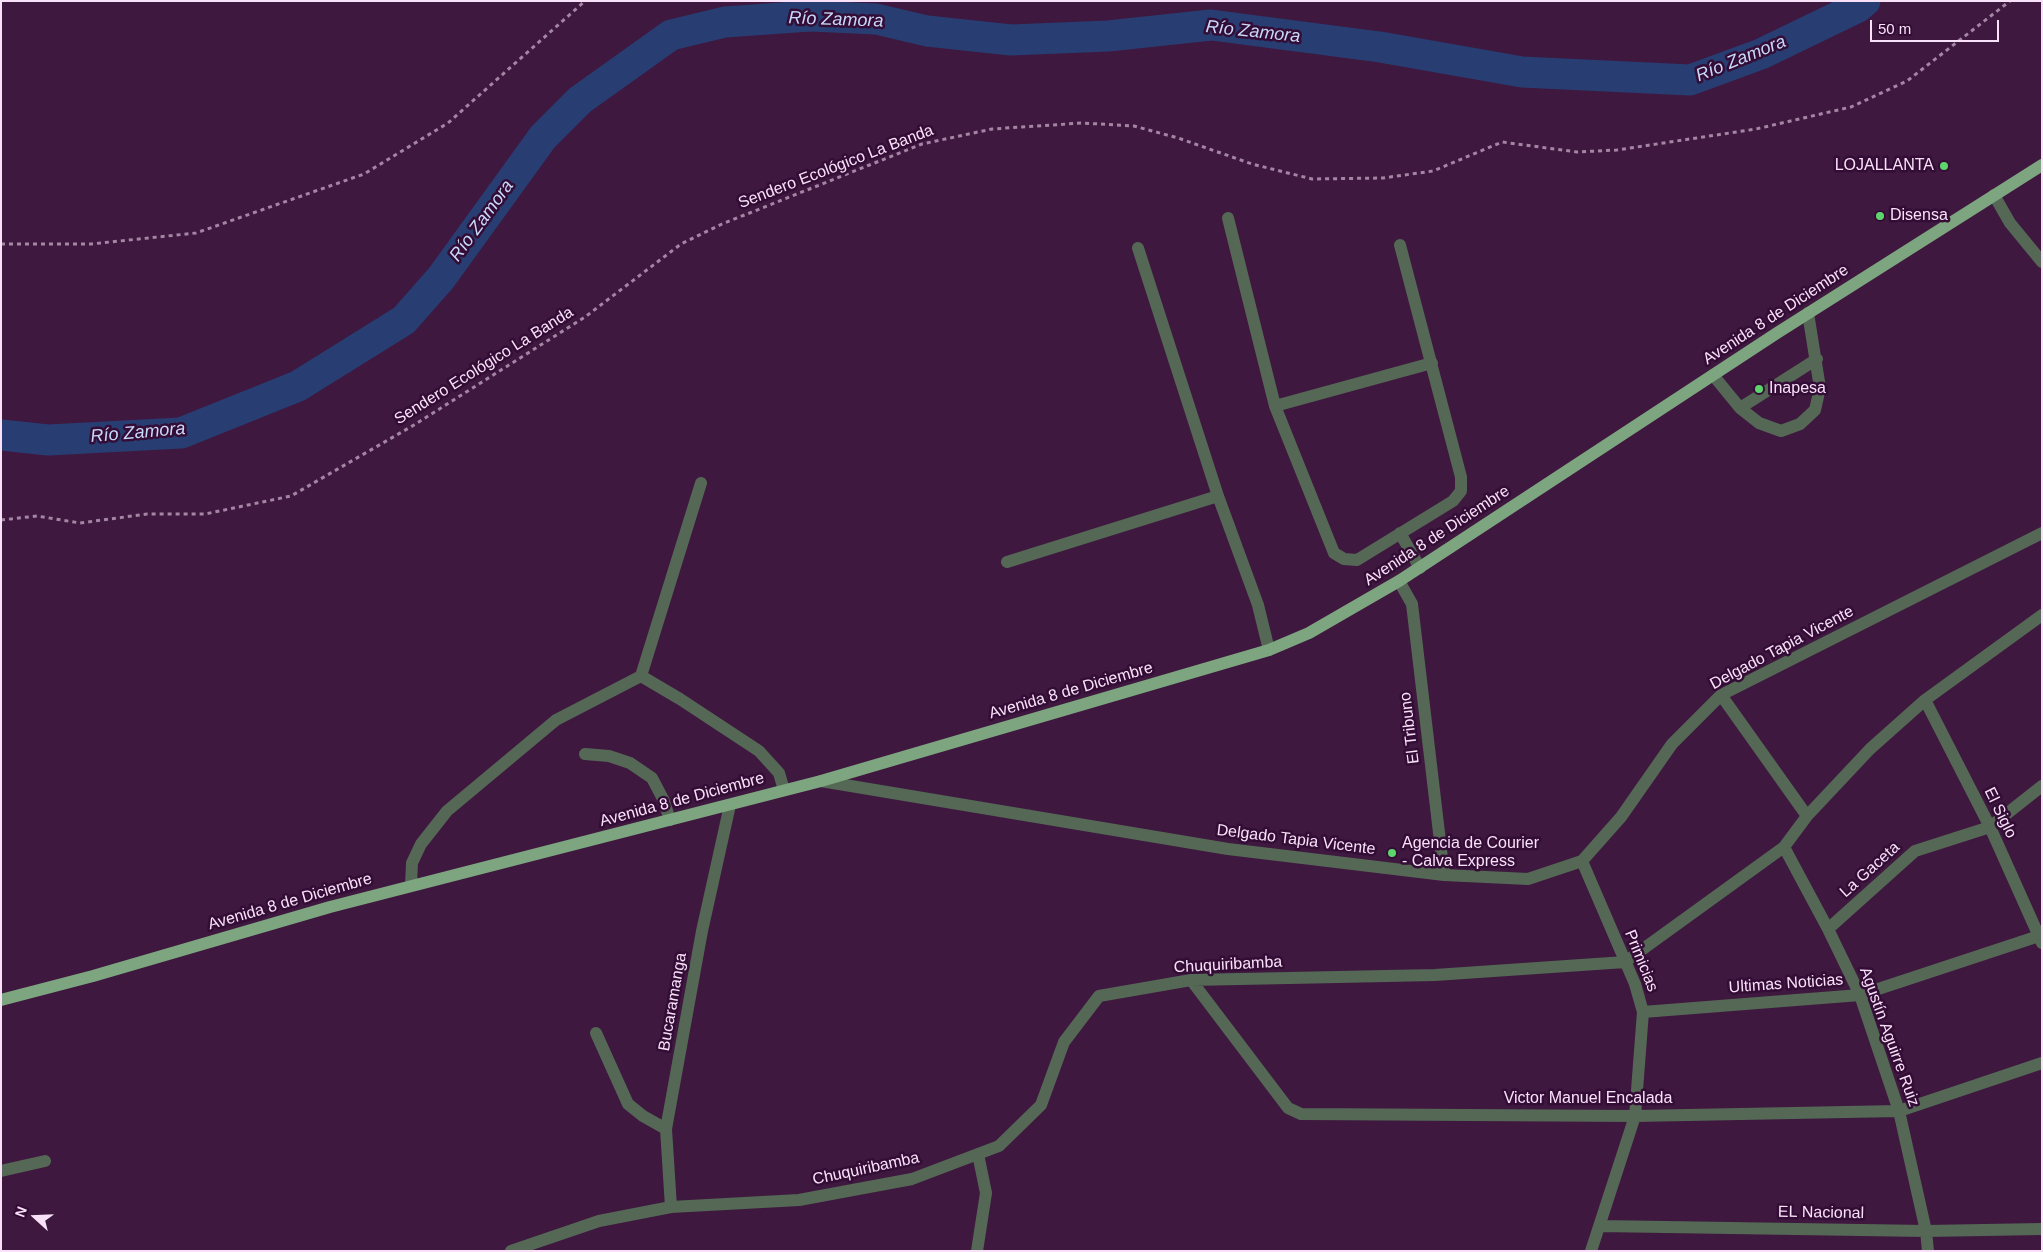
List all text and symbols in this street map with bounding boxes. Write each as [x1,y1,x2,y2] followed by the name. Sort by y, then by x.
[788,8,884,32] water label: Río Zamora
[1873,10,2002,42] scale bar
[1205,16,1301,48] water label: Río Zamora
[1878,20,1911,37] text: 50 m
[1693,31,1789,87] water label: Río Zamora
[736,121,936,213] street label: Sendero Ecológico La Banda
[1835,156,1934,176] place label: LOJALLANTA
[1938,160,1950,172] marker: LOJALLANTA
[445,176,519,266] water label: Río Zamora
[1890,206,1948,226] place label: Disensa
[1874,210,1886,222] marker: Disensa
[1700,261,1852,369] street label: Avenida 8 de Diciembre
[391,303,577,429] street label: Sendero Ecológico La Banda
[1769,379,1826,399] place label: Inapesa
[1753,383,1765,395] marker: Inapesa
[90,418,186,448] water label: Río Zamora
[1361,482,1513,590] street label: Avenida 8 de Diciembre
[1707,602,1857,694] street label: Delgado Tapia Vicente
[987,658,1155,724] street label: Avenida 8 de Diciembre
[1396,691,1424,765] street label: El Tribuno
[598,769,766,831] street label: Avenida 8 de Diciembre
[1979,784,2021,842] street label: El Siglo
[1216,821,1376,859] street label: Delgado Tapia Vicente
[1402,834,1539,872] place label: Agencia de Courier - Calva Express
[1836,838,1904,902] street label: La Gaceta
[1386,847,1398,859] marker: Agencia de Courier - Calva Express
[206,869,374,935] street label: Avenida 8 de Diciembre
[1620,927,1662,995] street label: Primicias
[655,951,691,1053] street label: Bucaramanga
[1173,953,1283,977] street label: Chuquiribamba
[1855,965,1923,1109] street label: Agustín Aguirre Ruiz
[1728,970,1844,998] street label: Ultimas Noticias
[1504,1089,1672,1109] street label: Victor Manuel Encalada
[811,1148,921,1190] street label: Chuquiribamba
[10,1192,60,1242] north arrow
[1778,1203,1864,1223] street label: EL Nacional
[12,1204,30,1219] text: N

